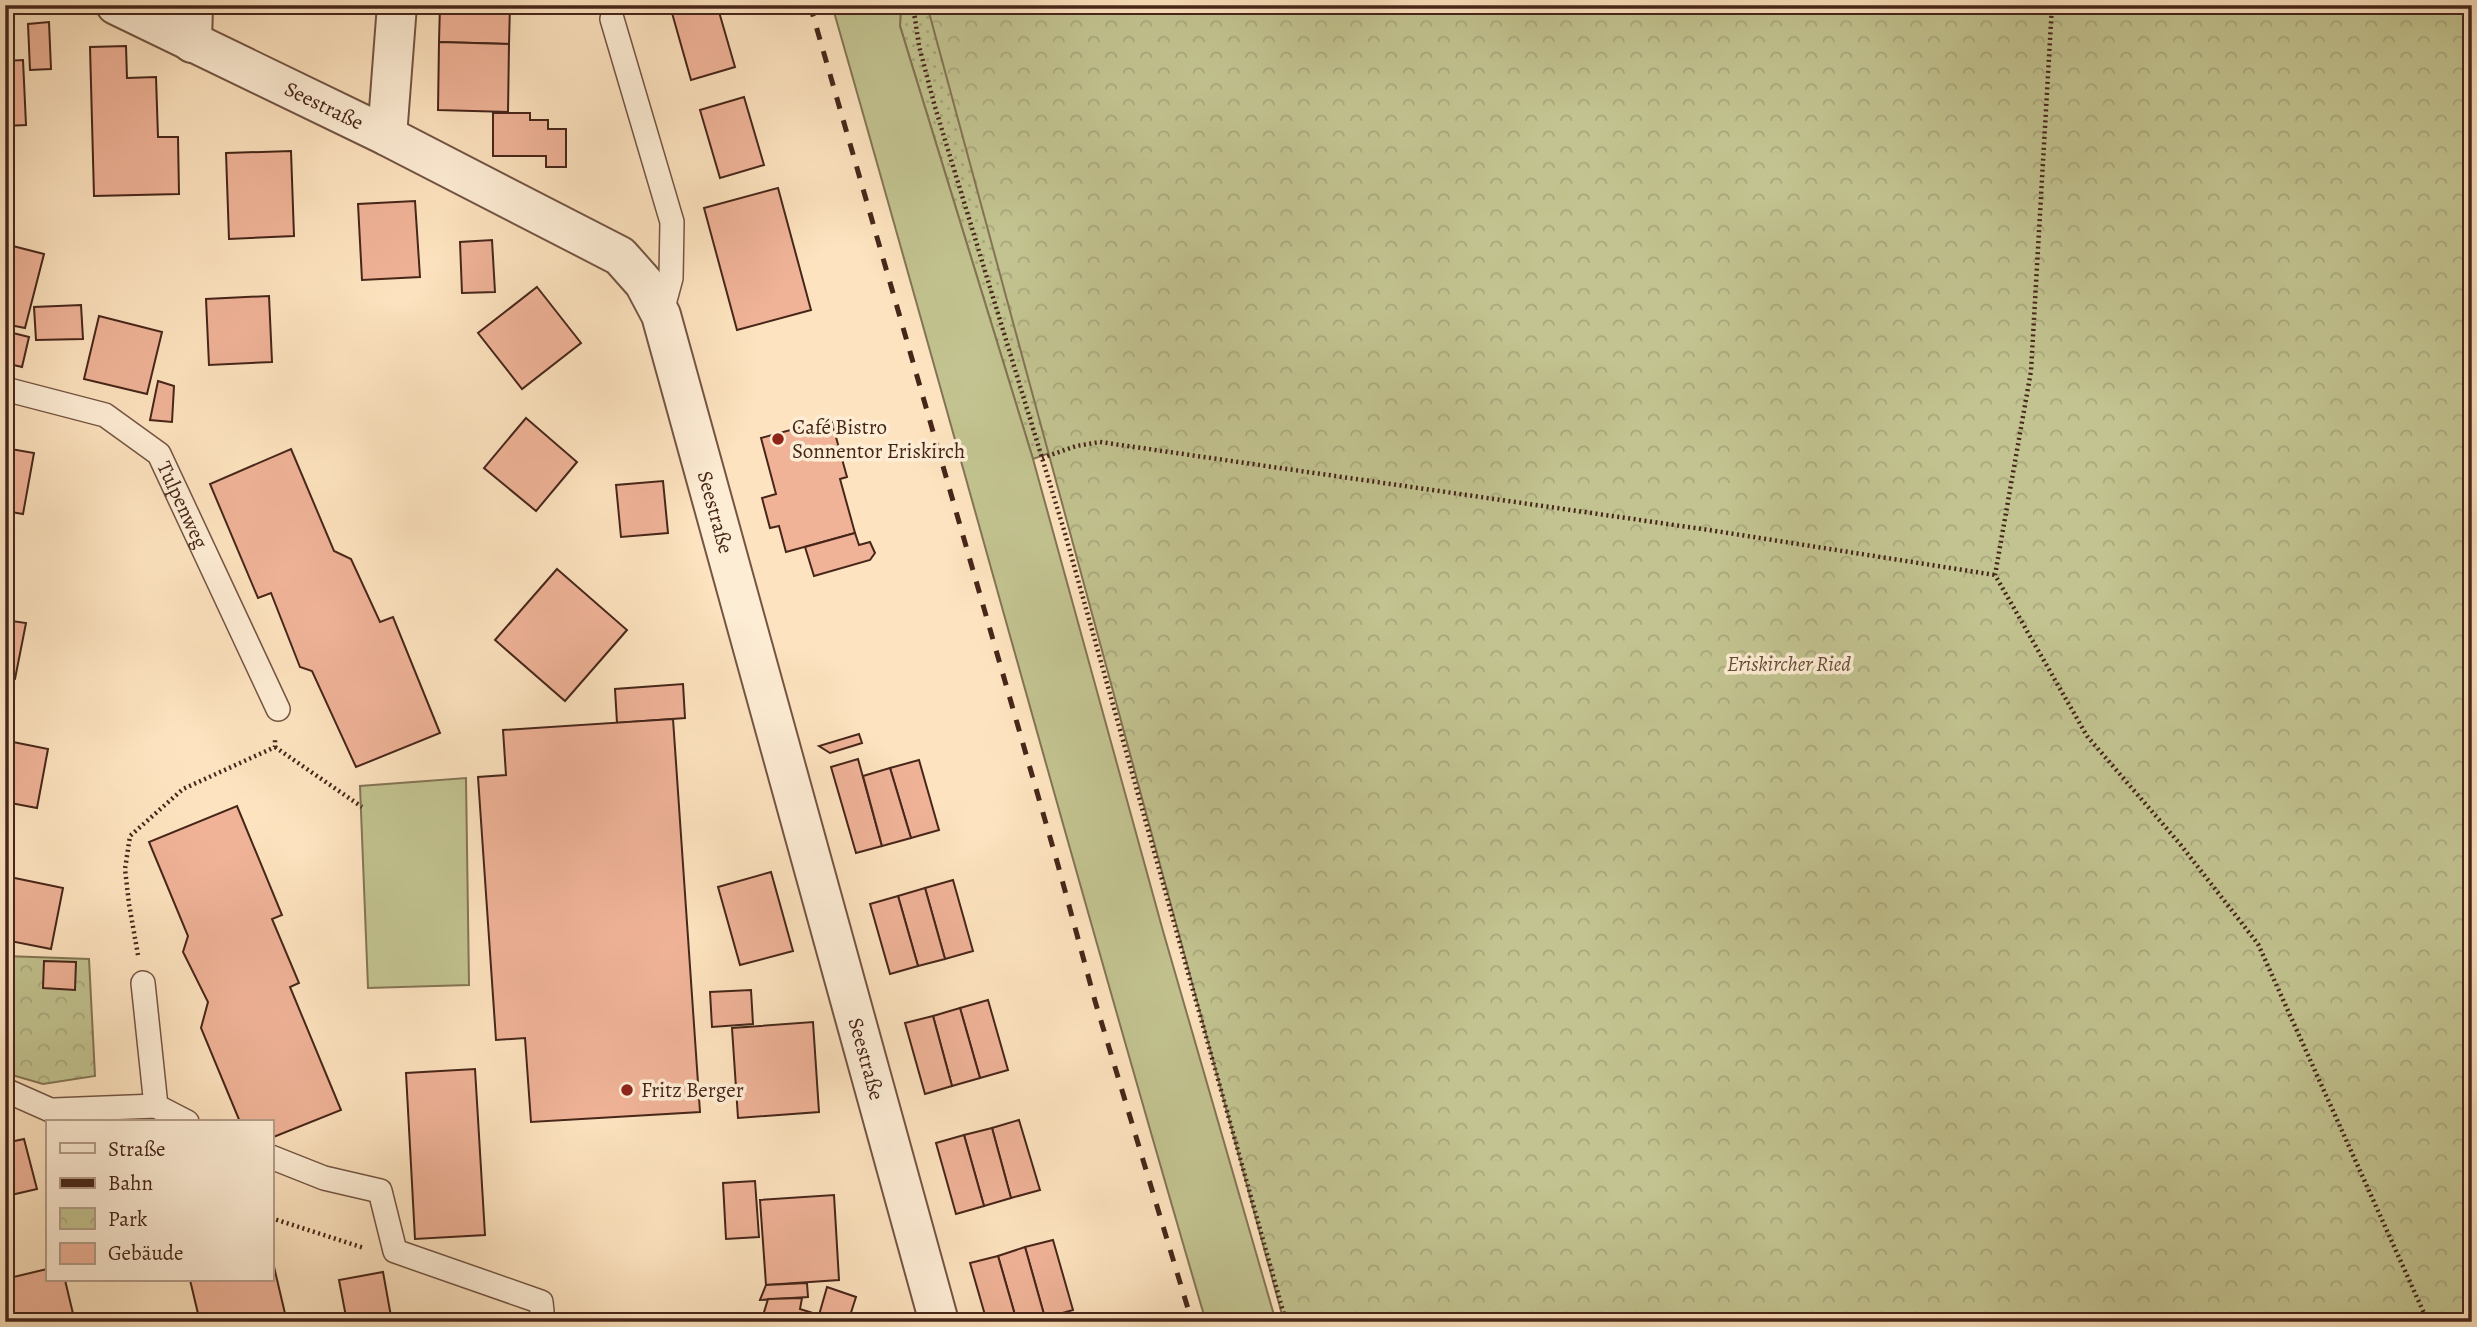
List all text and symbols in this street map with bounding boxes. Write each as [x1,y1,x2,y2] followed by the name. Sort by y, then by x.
[280,75,368,137] street label: Seestraße
[792,413,965,465] place label: Café Bistro Sonnentor Eriskirch
[770,431,786,447] marker: Café Bistro Sonnentor Eriskirch
[150,457,215,553] street label: Tulpenweg
[691,468,740,557] street label: Seestraße
[1727,650,1851,678] park label: Eriskircher Ried
[842,1014,891,1103] street label: Seestraße
[641,1076,744,1104] place label: Fritz Berger
[619,1082,635,1098] marker: Fritz Berger
[46,1120,273,1282] legend
[108,1135,166,1163] text: Straße
[108,1169,153,1197] text: Bahn
[108,1205,148,1233] text: Park
[108,1239,184,1267] text: Gebäude

